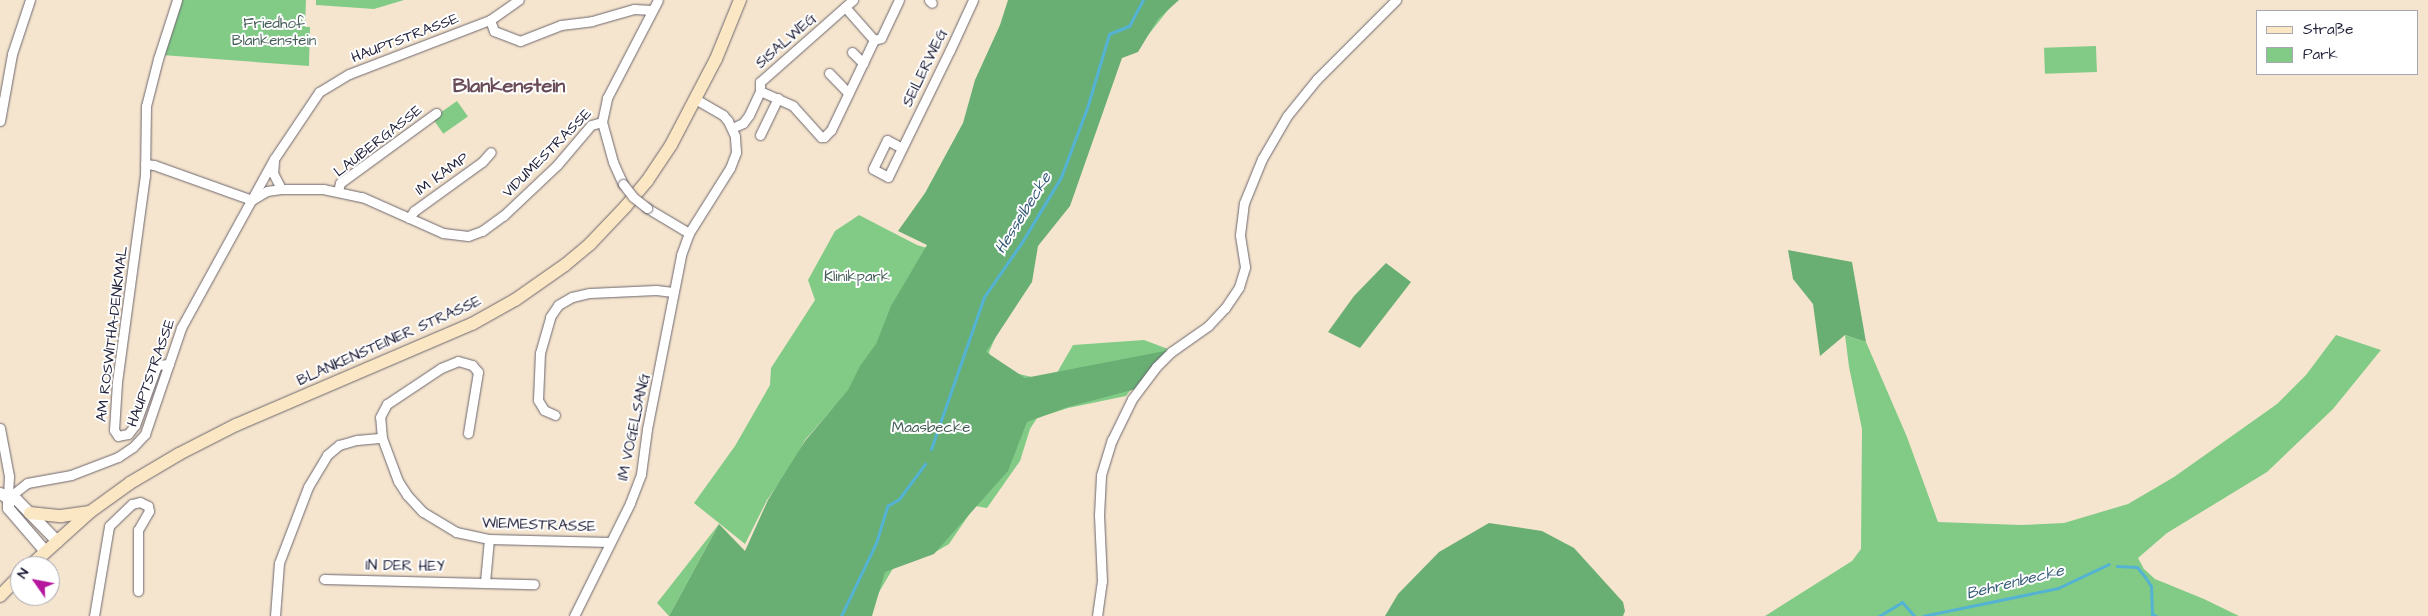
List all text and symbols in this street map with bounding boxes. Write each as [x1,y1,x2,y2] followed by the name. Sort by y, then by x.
[349,9,461,67] street label: HAUPTSTRASSE
[752,10,820,72] street label: SISALWEG
[2256,10,2418,75] legend
[232,14,316,49] park label: Friedhof Blankenstein
[2303,19,2353,40] text: Straße
[898,26,952,110] street label: SEILERWEG
[2303,44,2338,65] text: Park
[453,74,565,98] district label: Blankenstein
[330,101,426,181] street label: LAUBERGASSE
[499,105,595,201] street label: VIDUMESTRASSE
[412,149,472,199] street label: IM KAMP
[991,169,1055,257] water label: Hesselbecke
[92,245,132,423] street label: AM ROSWITHA-DENKMAL
[824,268,890,286] park label: Klinikpark
[294,292,484,390] street label: BLANKENSTEINER STRASSE
[123,317,179,429] street label: HAUPTSTRASSE
[614,372,654,482] street label: IM VOGELSANG
[892,419,970,437] park label: Maasbecke
[482,514,596,536] street label: WIEMESTRASSE
[10,556,60,606] north arrow
[365,556,445,576] street label: IN DER HEY
[1964,561,2066,603] water label: Behrenbecke
[12,564,34,583] text: N

